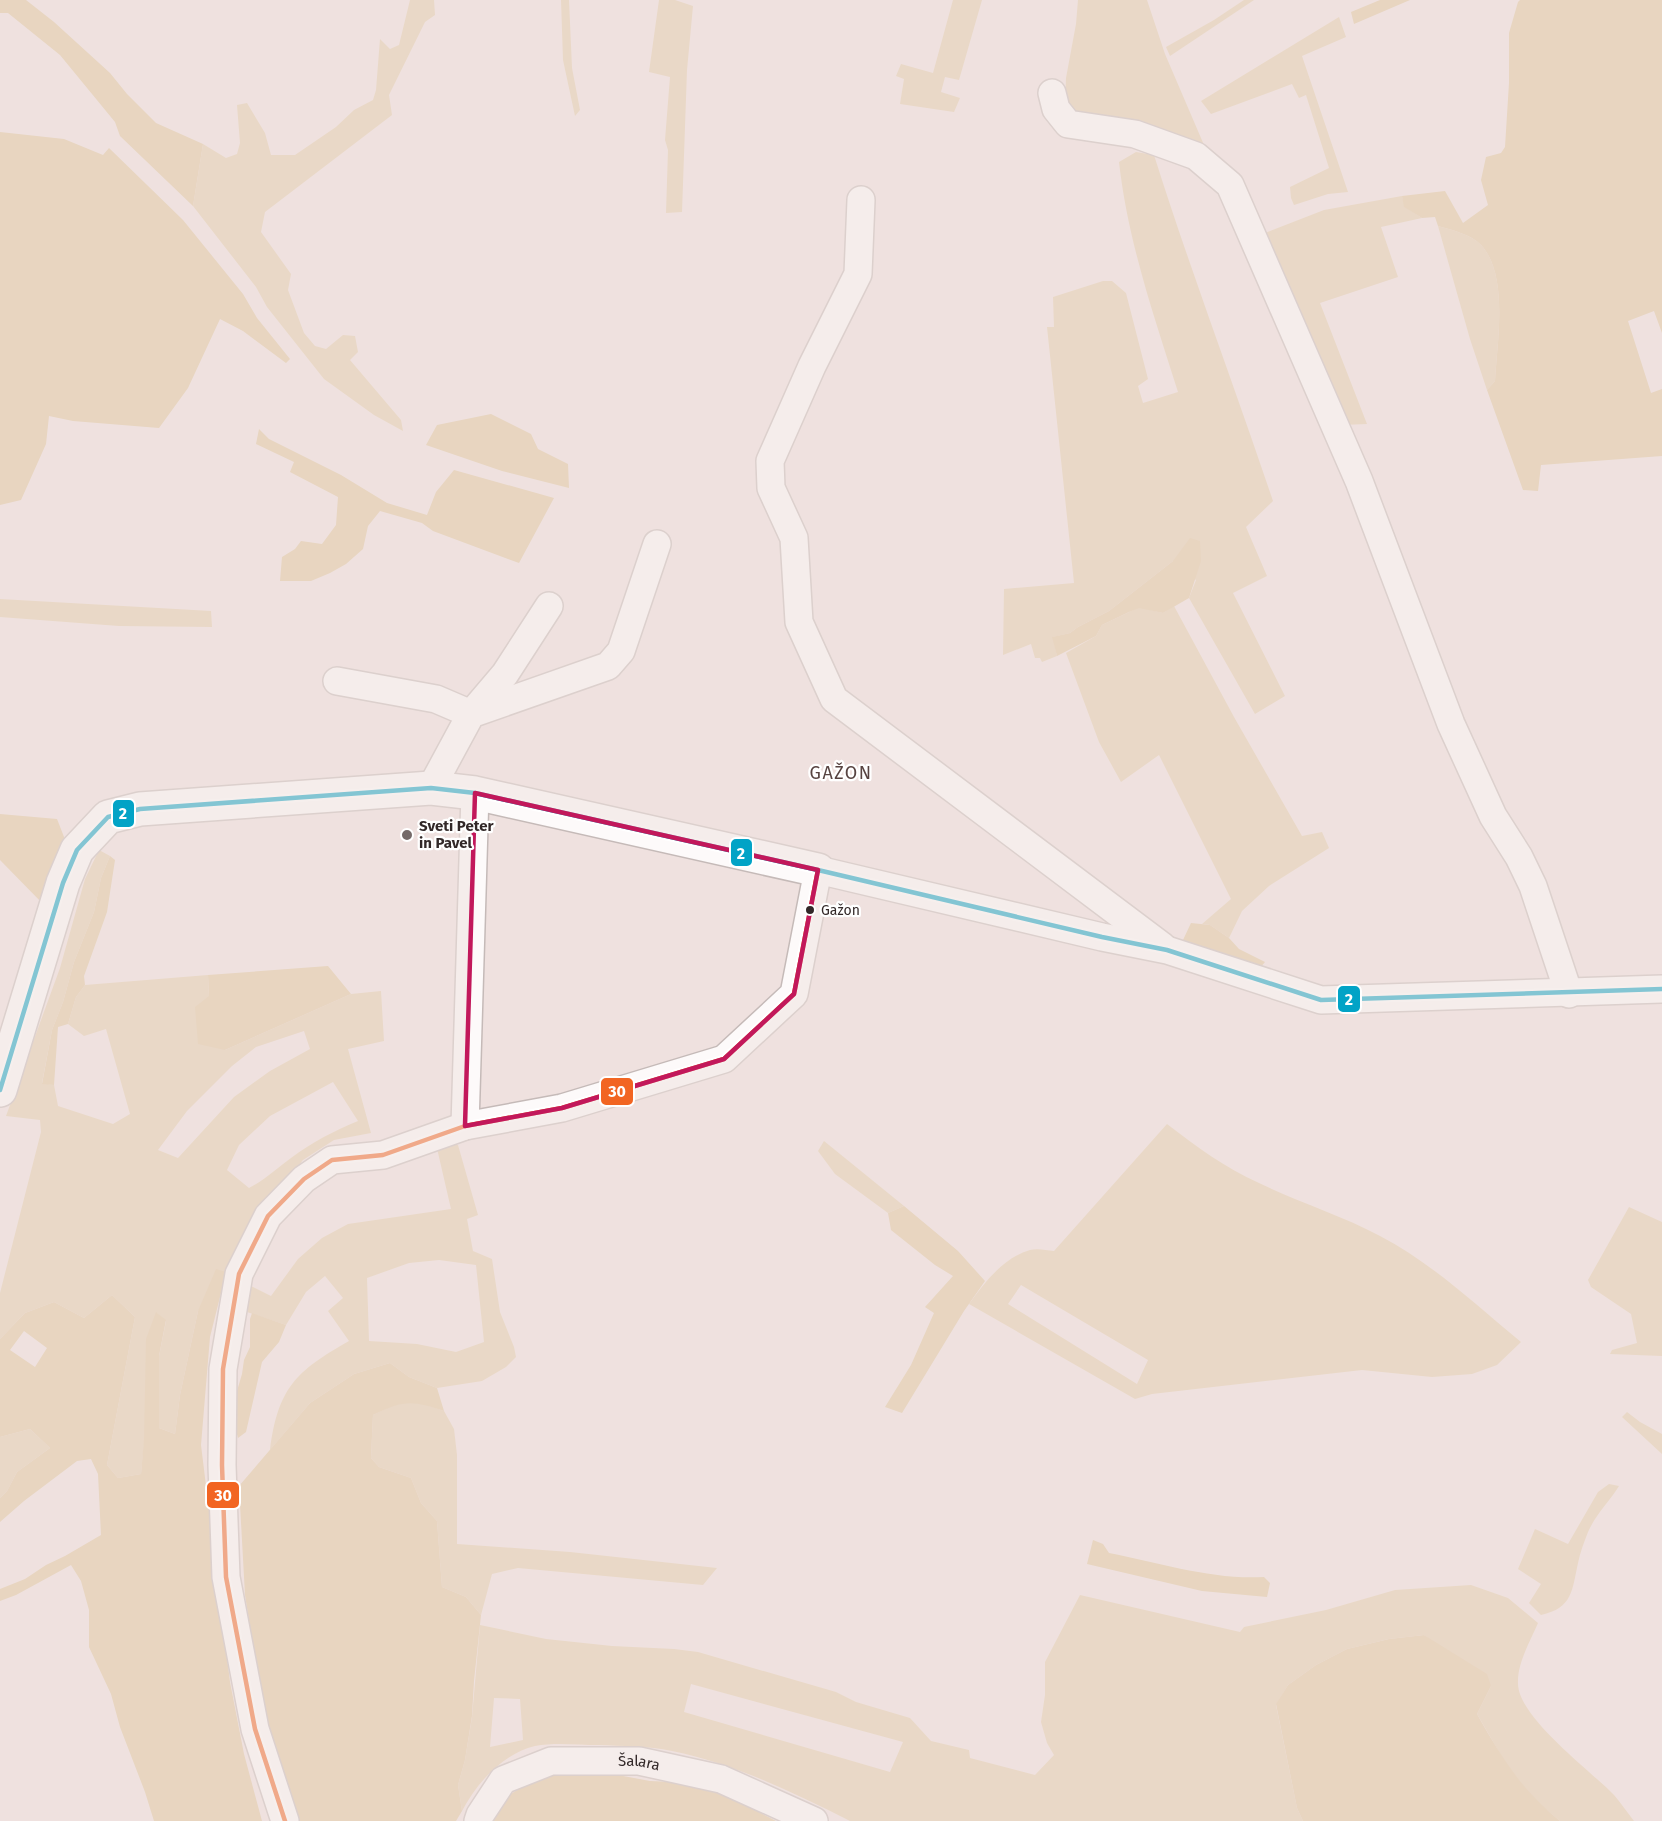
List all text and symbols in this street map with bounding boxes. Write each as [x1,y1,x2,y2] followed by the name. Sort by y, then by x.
[810,762,872,784] district label: GAŽON
[112,799,135,828] line badge: 2
[119,804,127,823] text: 2
[419,817,494,852] place label: Sveti Peter in Pavel
[400,828,414,842] marker: Sveti Peter in Pavel
[730,838,753,867] line badge: 2
[737,844,745,863] text: 2
[821,902,860,919] place label: Gažon
[804,904,816,916] marker: Gažon
[1337,985,1361,1013] line badge: 2
[1345,990,1353,1009] text: 2
[600,1077,634,1106] line badge: 30
[607,1082,626,1101] text: 30
[206,1481,240,1509] line badge: 30
[213,1486,232,1505] text: 30
[618,1752,662,1774] street label: Šalara

